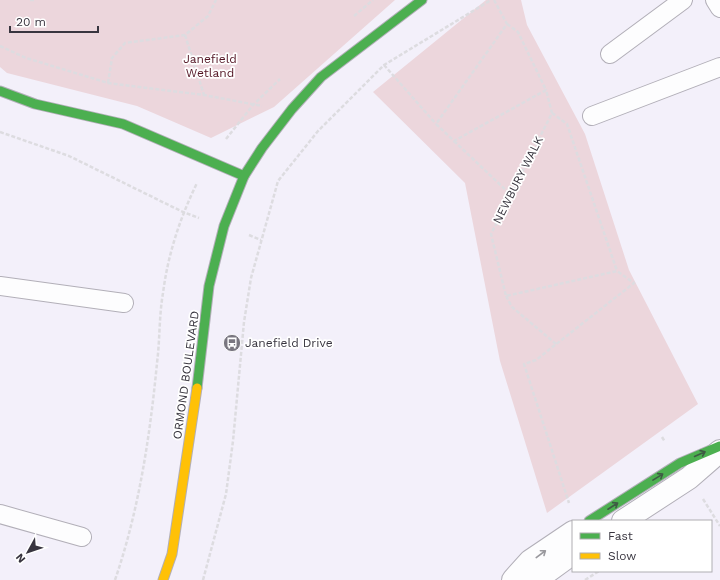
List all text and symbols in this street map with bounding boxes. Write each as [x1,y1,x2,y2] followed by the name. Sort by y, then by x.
[10,8,98,34] scale bar
[16,15,46,29] text: 20 m
[183,52,237,80] park label: Janefield Wetland
[490,134,546,226] street label: NEWBURY WALK
[170,310,202,440] street label: ORMOND BOULEVARD
[222,333,242,353] bus stop icon: Janefield Drive
[245,336,333,350] place label: Janefield Drive
[694,450,706,458] one-way arrow
[652,472,664,480] one-way arrow
[607,501,619,509] one-way arrow
[572,520,712,572] legend
[608,529,633,543] text: Fast
[8,532,48,572] north arrow
[535,549,546,558] one-way arrow
[608,549,636,563] text: Slow
[13,551,28,565] text: N

